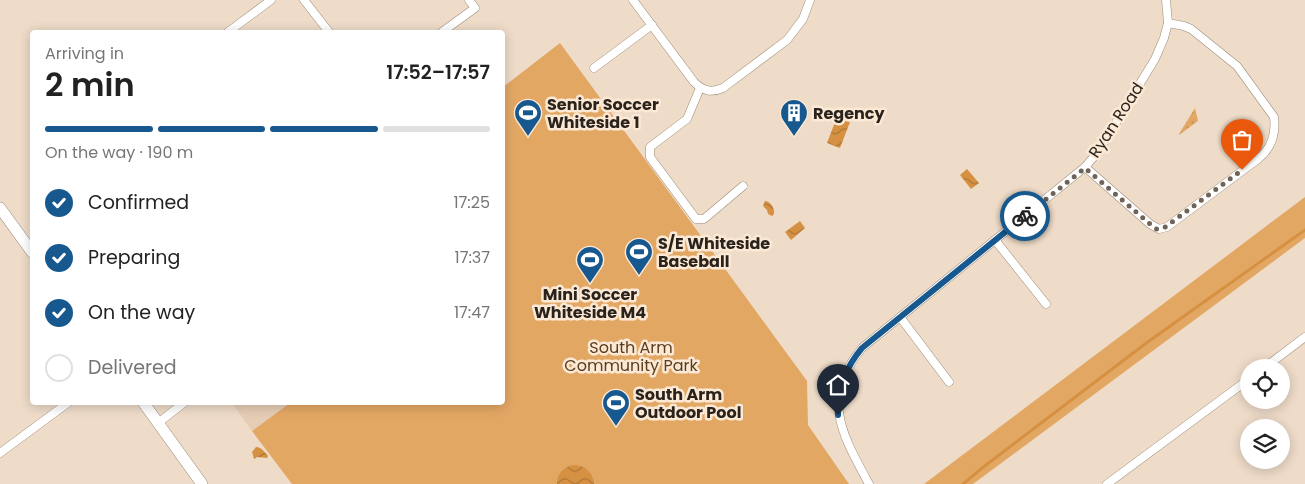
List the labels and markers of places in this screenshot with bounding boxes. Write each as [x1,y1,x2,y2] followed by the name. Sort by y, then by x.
[547,93,659,134] place label: Senior Soccer Whiteside 1
[513,98,543,137] sports icon: Senior Soccer Whiteside 1
[779,98,809,137] building icon: Regency
[813,102,885,125] place label: Regency
[1221,119,1263,170] pin
[658,232,770,273] place label: S/E Whiteside Baseball
[624,237,654,276] sports icon: S/E Whiteside Baseball
[575,245,605,284] sports icon: Mini Soccer Whiteside M4
[534,283,646,324] place label: Mini Soccer Whiteside M4
[817,364,859,415] pin
[635,383,741,424] place label: South Arm Outdoor Pool
[601,388,631,427] sports icon: South Arm Outdoor Pool

